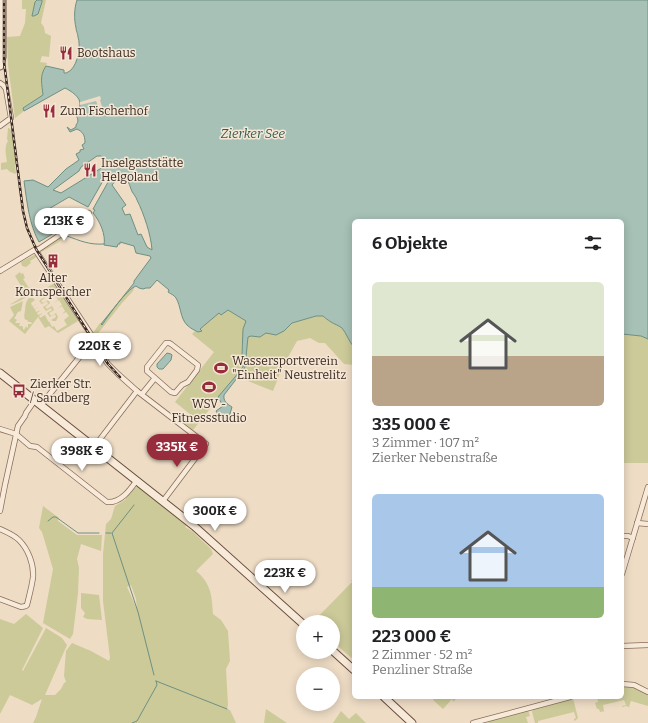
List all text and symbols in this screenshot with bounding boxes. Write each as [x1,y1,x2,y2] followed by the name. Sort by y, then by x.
[58,45,74,61] restaurant icon: Bootshaus
[77,46,136,60] place label: Bootshaus
[41,103,57,119] restaurant icon: Zum Fischerhof
[60,104,149,118] place label: Zum Fischerhof
[221,126,286,141] water label: Zierker See
[101,156,183,184] place label: Inselgaststätte Helgoland
[82,162,98,178] restaurant icon: Inselgaststätte Helgoland
[31,208,97,242] pin: 213K €
[44,213,84,228] text: 213K €
[582,232,604,254] icon: filters
[372,233,447,254] text: 6 Objekte
[45,253,61,269] building icon: Alter Kornspeicher
[15,271,92,299] place label: Alter Kornspeicher
[452,308,524,380] icon: home
[67,333,133,367] pin: 220K €
[78,338,122,353] text: 220K €
[232,354,346,382] place label: Wassersportverein "Einheit" Neustrelitz
[213,360,229,376] sports icon: Wassersportverein "Einheit" Neustrelitz
[30,377,92,405] place label: Zierker Str. / Sandberg
[201,379,217,395] sports icon: WSV - Fitnessstudio
[11,383,27,399] bus stop icon: Zierker Str. / Sandberg
[171,397,247,425] place label: WSV - Fitnessstudio
[372,414,451,435] text: 335 000 €
[144,434,210,468] pin: 335K €
[372,435,479,450] text: 3 Zimmer · 107 m²
[49,438,115,472] pin: 398K €
[156,439,198,454] text: 335K €
[60,443,104,458] text: 398K €
[372,450,498,465] text: Zierker Nebenstraße
[182,498,248,532] pin: 300K €
[193,503,237,518] text: 300K €
[452,520,524,592] icon: home
[252,560,318,594] pin: 223K €
[264,565,306,580] text: 223K €
[296,615,340,711] map controls
[296,615,340,659] button: +
[372,626,451,647] text: 223 000 €
[372,647,472,662] text: 2 Zimmer · 52 m²
[372,662,473,677] text: Penzliner Straße
[296,667,340,711] button: −

